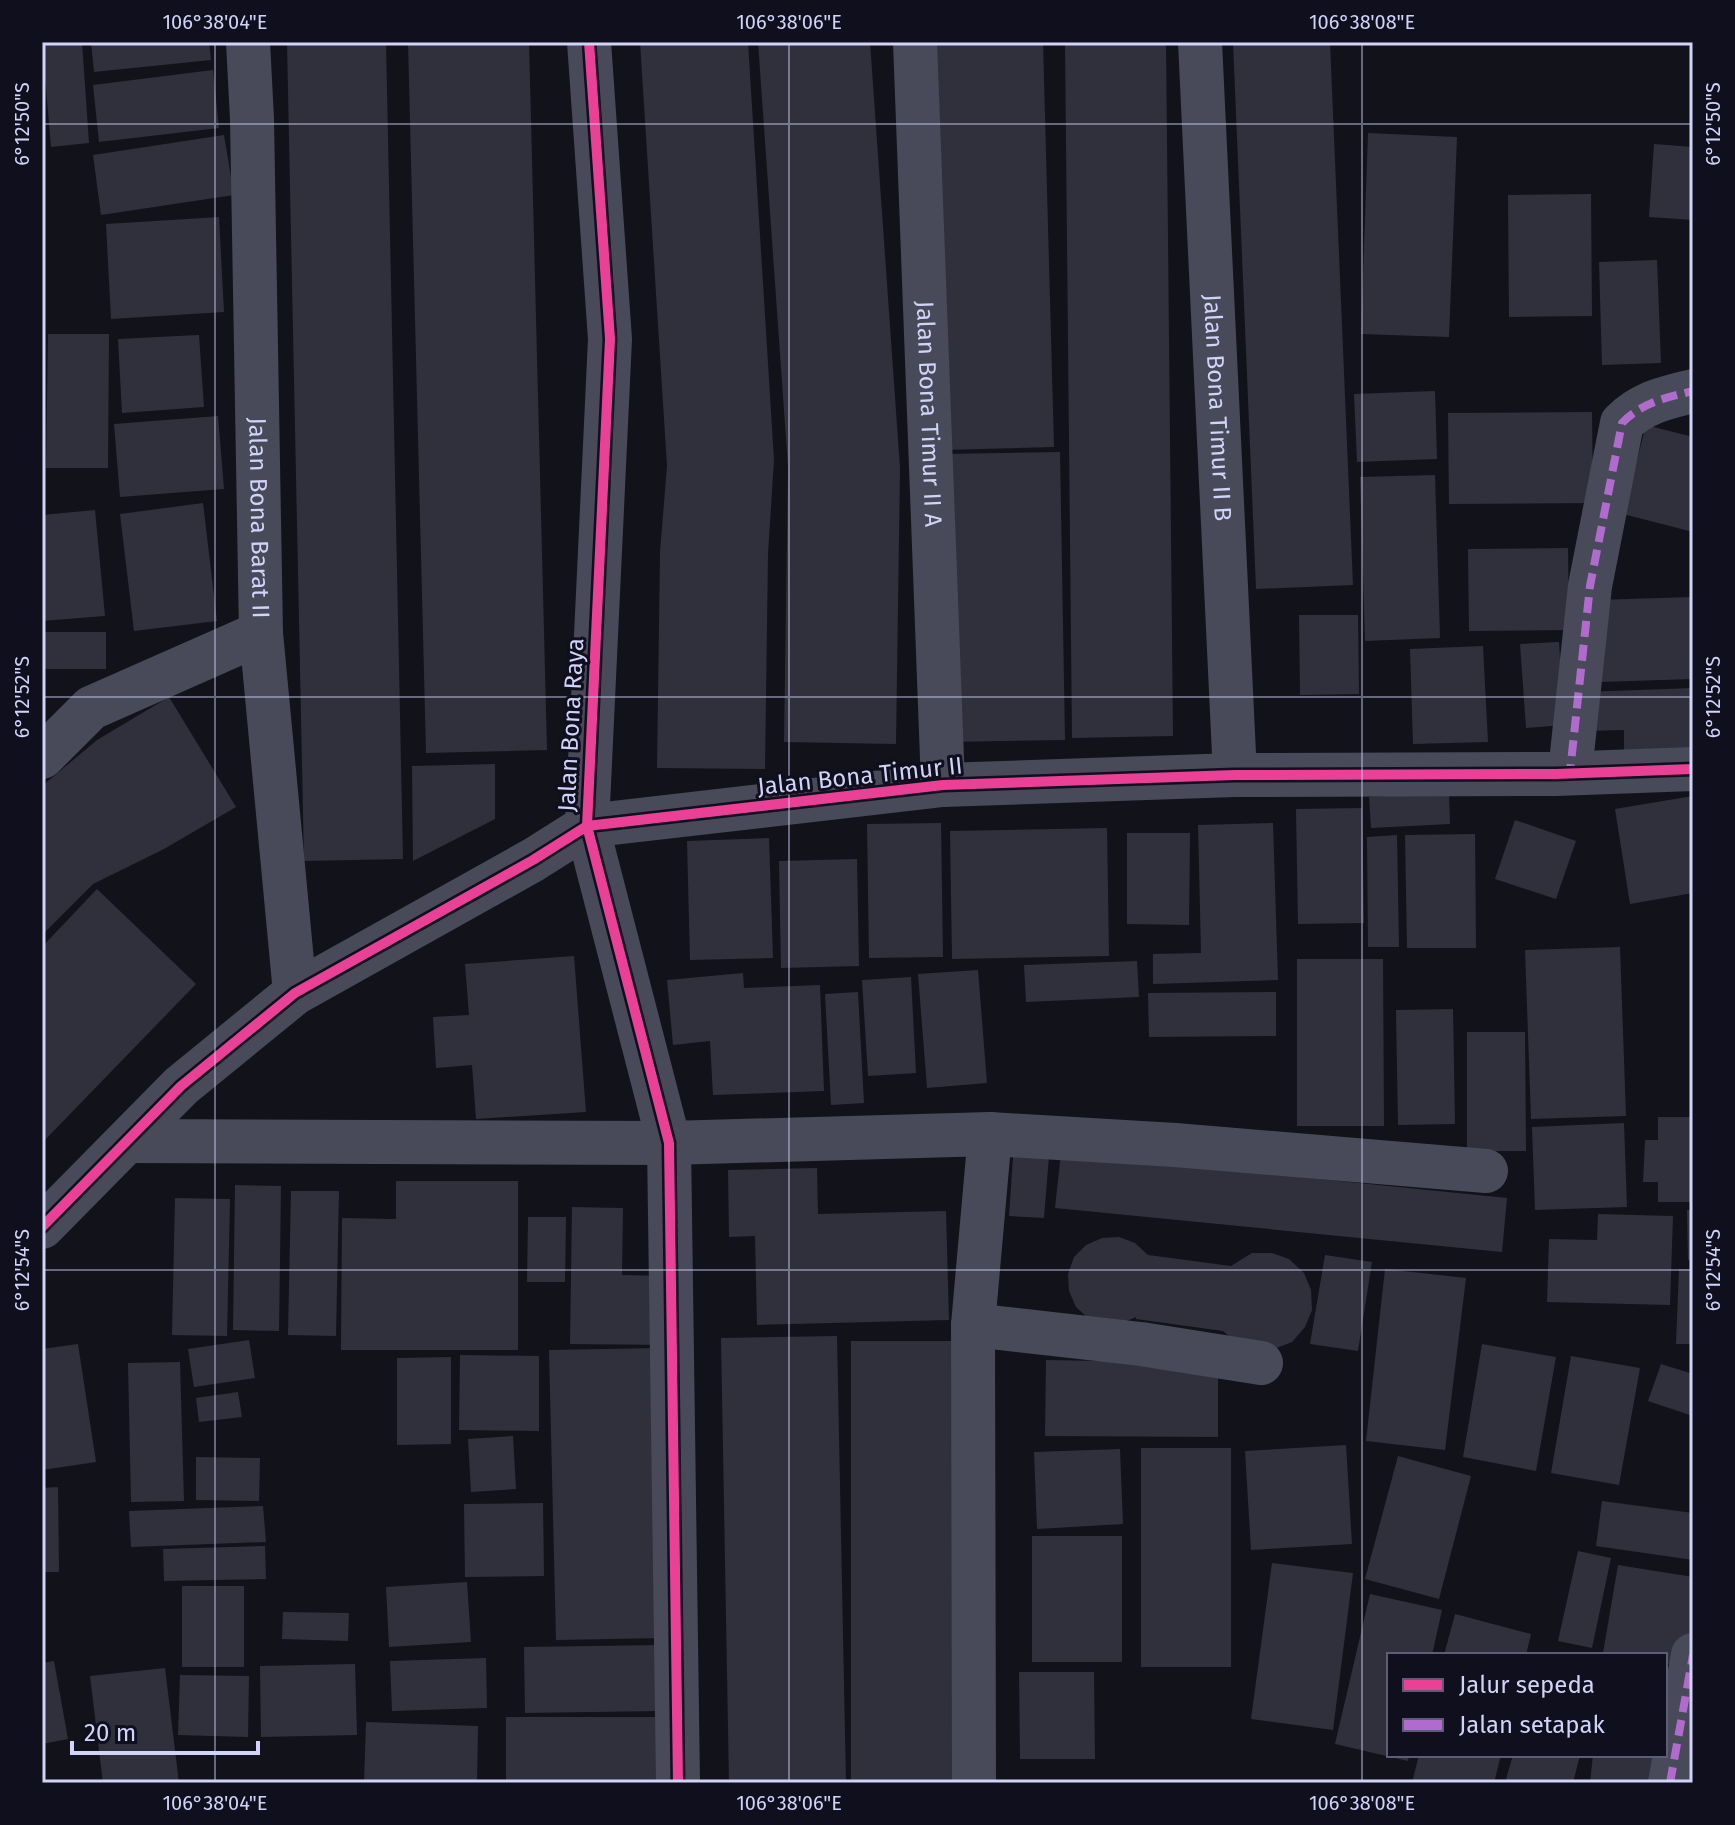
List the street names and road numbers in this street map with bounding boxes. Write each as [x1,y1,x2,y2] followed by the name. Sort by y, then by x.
[1198,293,1237,522] street label: Jalan Bona Timur II B
[911,300,947,528] street label: Jalan Bona Timur II A
[243,417,275,619] street label: Jalan Bona Barat II
[552,637,590,813] street label: Jalan Bona Raya
[756,751,964,801] street label: Jalan Bona Timur II

